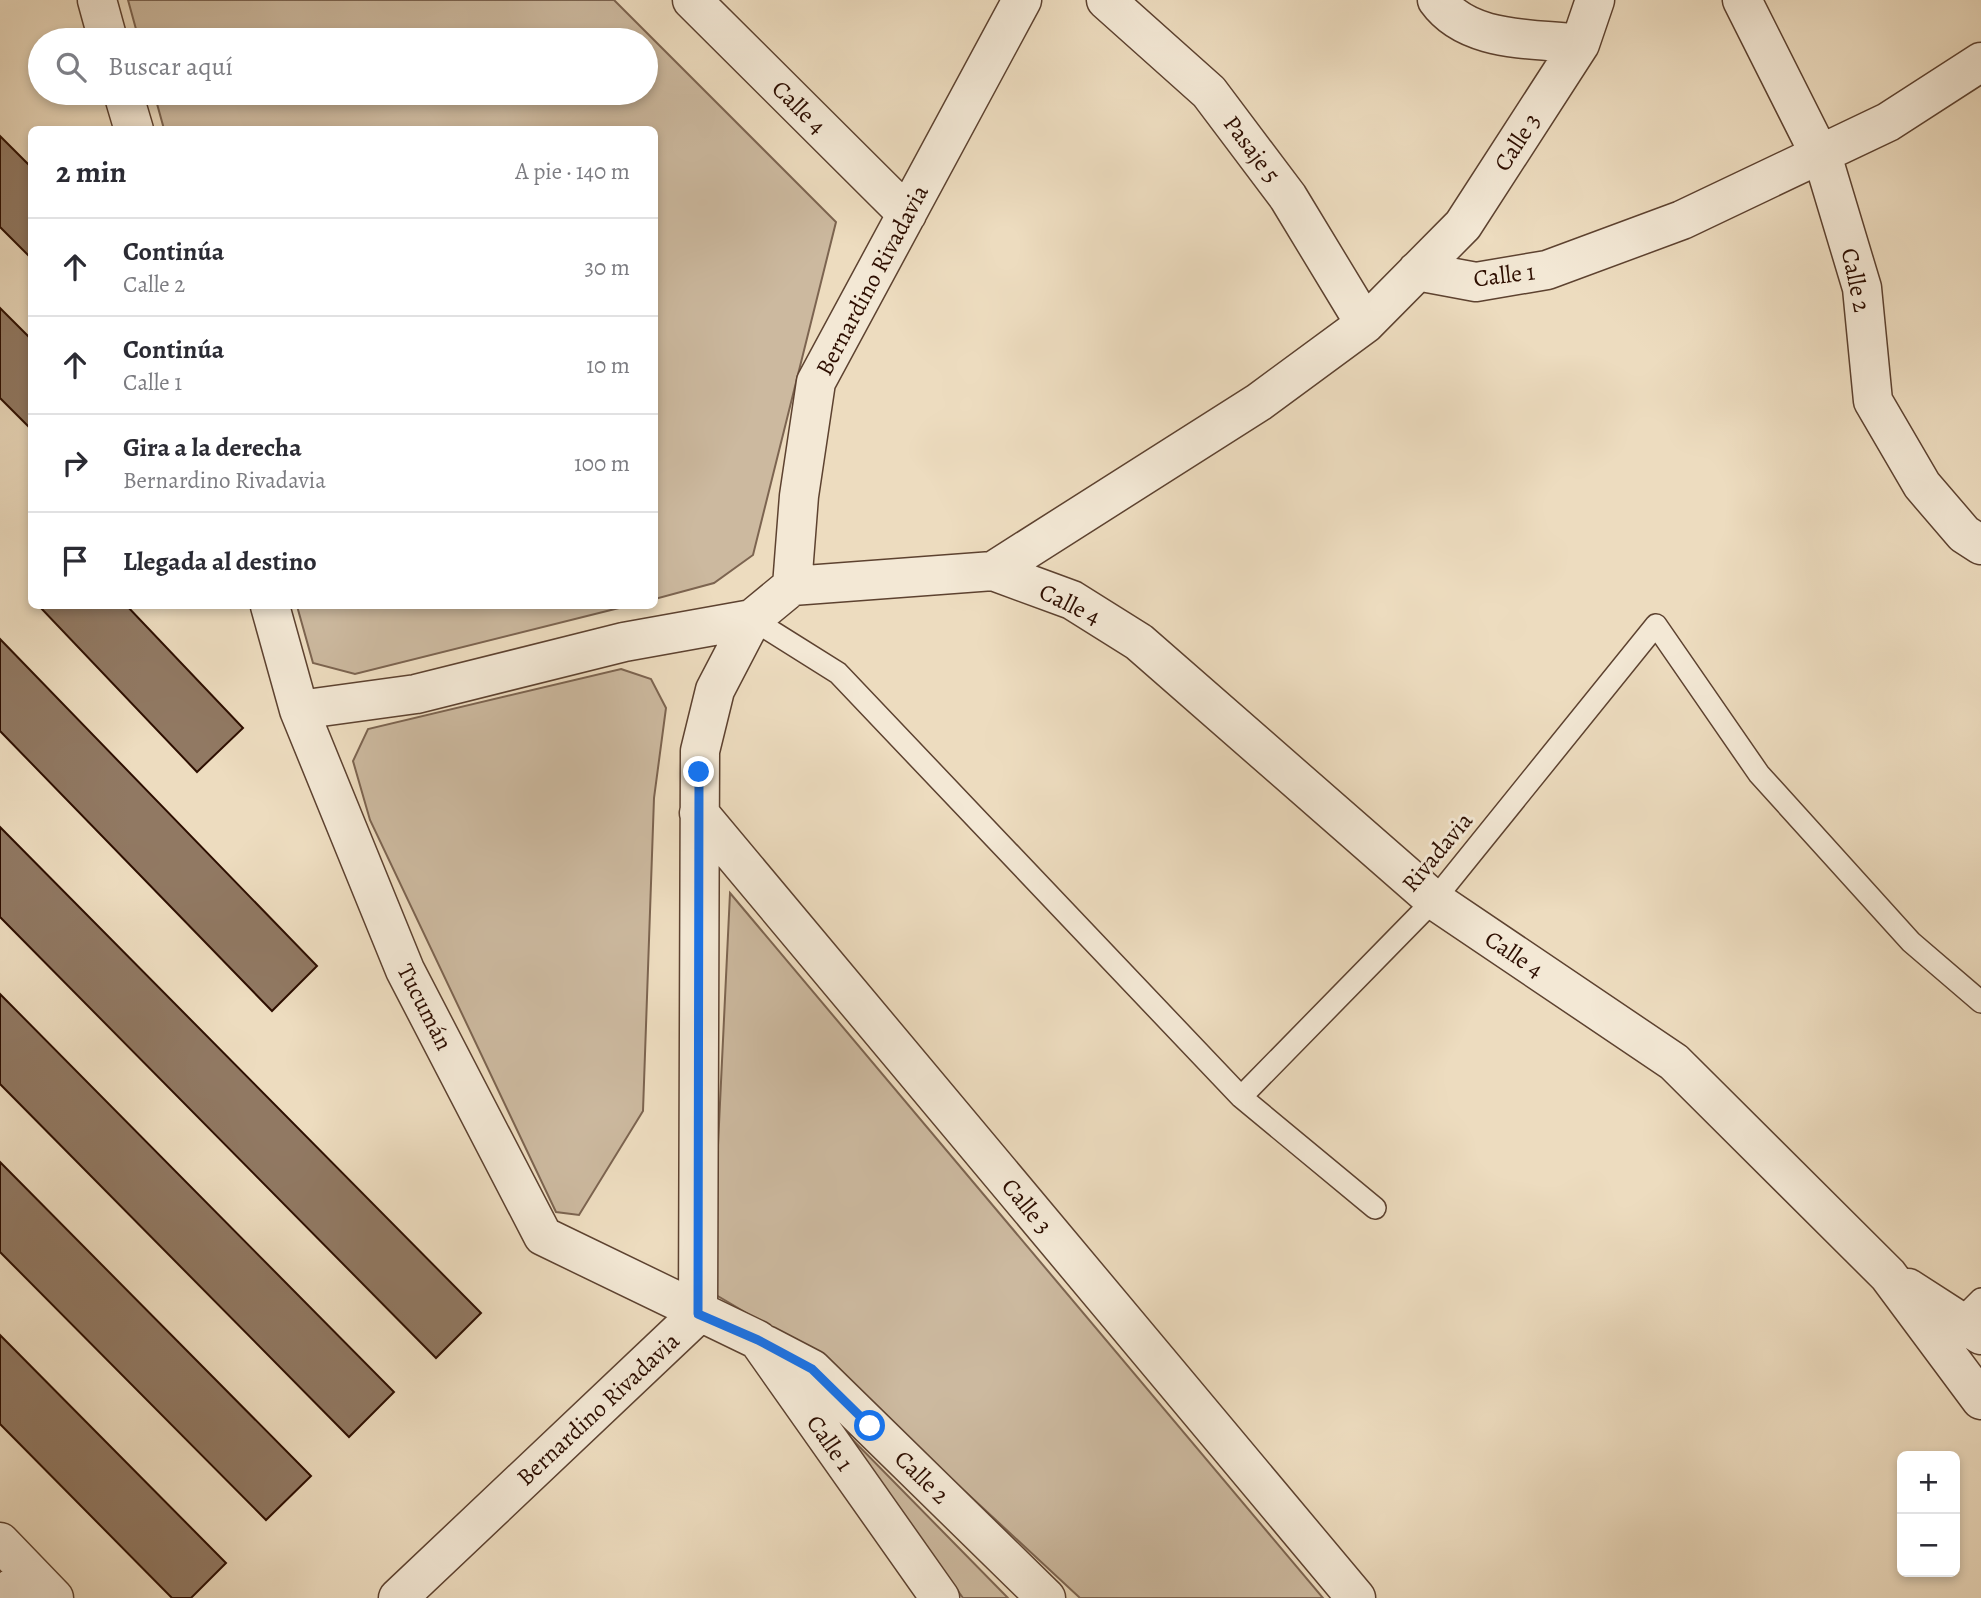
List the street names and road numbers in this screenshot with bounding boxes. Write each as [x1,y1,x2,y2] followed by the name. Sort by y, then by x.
[765,73,833,141] street label: Calle 4
[1486,107,1548,177] street label: Calle 3
[1216,109,1288,189] street label: Pasaje 5
[808,178,936,381] street label: Bernardino Rivadavia
[1834,245,1878,315] street label: Calle 2
[1471,255,1537,295] street label: Calle 1
[1034,576,1106,633] street label: Calle 4
[1394,805,1480,899] street label: Rivadavia
[1478,923,1550,985] street label: Calle 4
[390,958,460,1056] street label: Tucumán
[994,1171,1060,1241] street label: Calle 3
[510,1325,687,1493] street label: Bernardino Rivadavia
[799,1409,861,1477] street label: Calle 1
[888,1443,956,1511] street label: Calle 2

